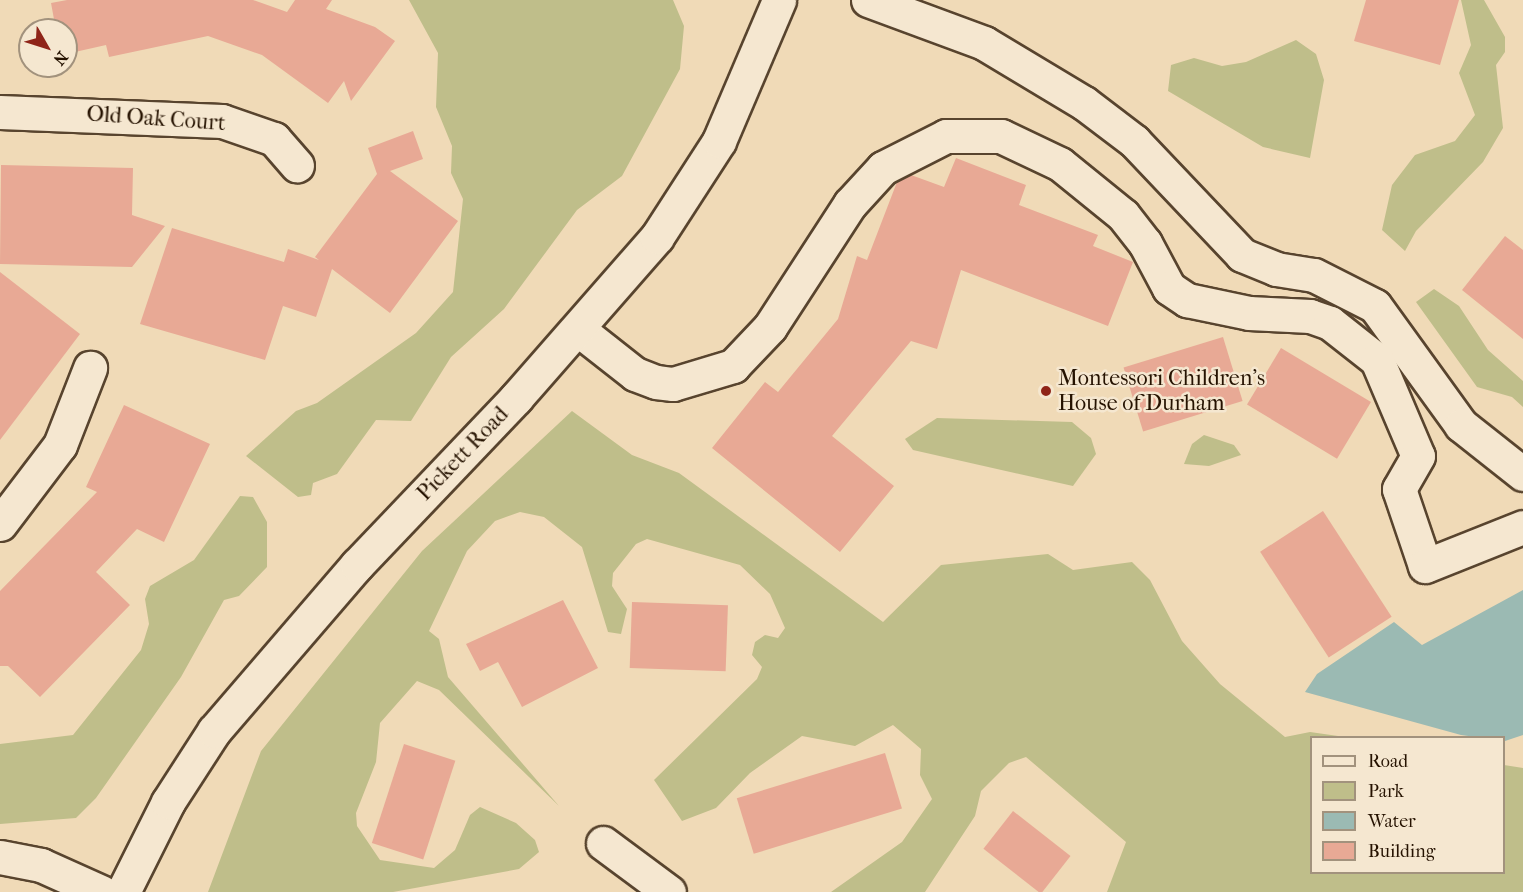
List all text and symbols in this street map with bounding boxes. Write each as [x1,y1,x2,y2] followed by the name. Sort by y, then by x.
[18,18,78,78] north arrow
[50,48,72,69] text: N
[86,101,226,137] street label: Old Oak Court
[1058,365,1265,416] place label: Montessori Children's House of Durham
[1039,384,1053,398] marker: Montessori Children's House of Durham
[412,401,514,507] street label: Pickett Road
[1310,736,1505,874] legend
[1368,751,1408,772] text: Road
[1368,781,1404,802] text: Park
[1368,811,1416,832] text: Water
[1368,841,1435,862] text: Building

